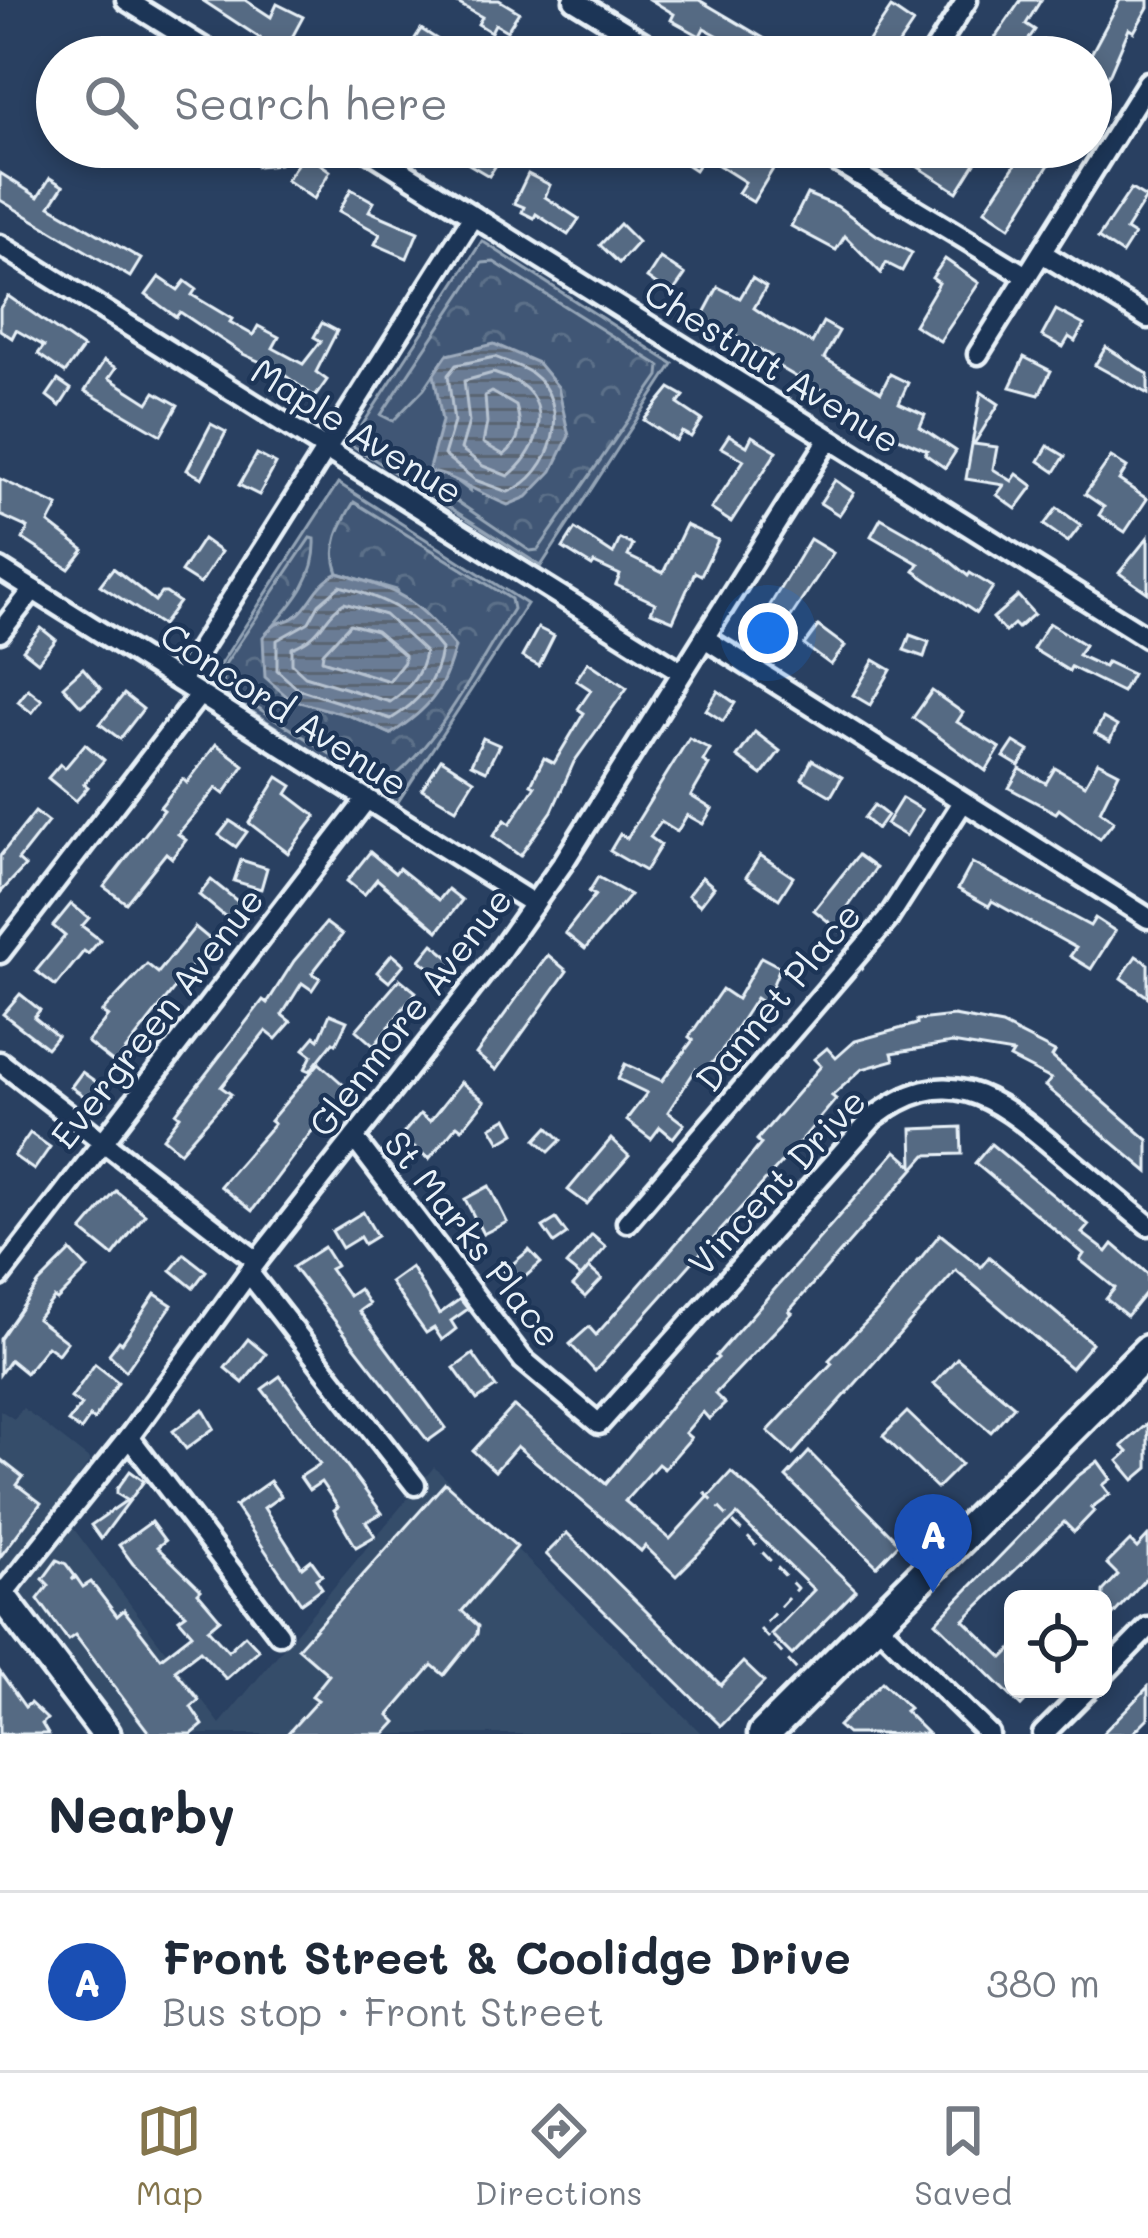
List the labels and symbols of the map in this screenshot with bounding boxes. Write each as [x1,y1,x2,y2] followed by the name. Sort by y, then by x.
[636,267,910,463] street label: Chestnut Avenue
[243,346,473,514] street label: Maple Avenue
[738,603,798,663] your location
[152,610,418,806] street label: Concord Avenue
[39,877,273,1157] street label: Evergreen Avenue
[297,877,521,1145] street label: Glenmore Avenue
[684,891,870,1101] street label: Dannet Place
[677,1077,875,1285] street label: Vincent Drive
[375,1120,573,1356] street label: St Marks Place
[894,1494,972,1593] pin: A

